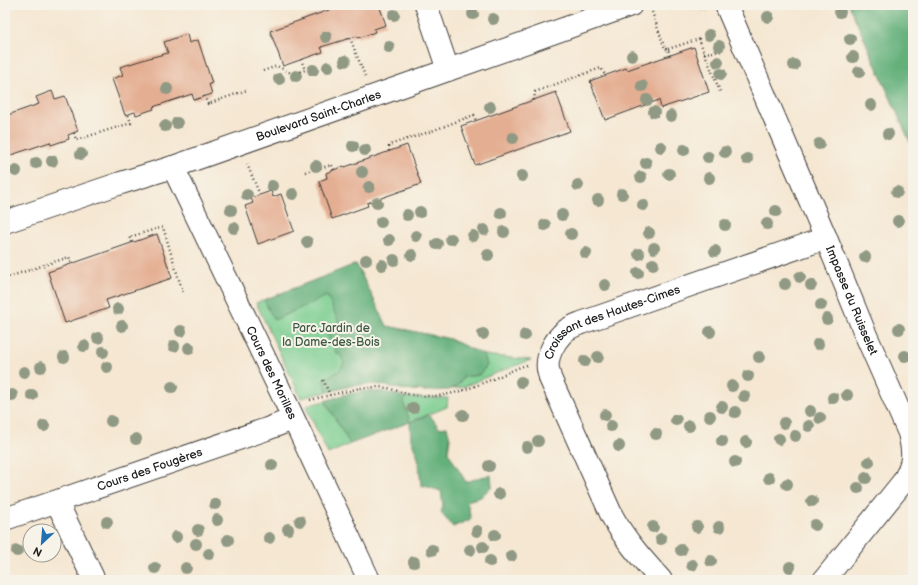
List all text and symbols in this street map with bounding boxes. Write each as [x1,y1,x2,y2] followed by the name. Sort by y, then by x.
[254,87,383,145] street label: Boulevard Saint-Charles
[822,243,881,358] street label: Impasse du Ruisselet
[541,282,682,361] street label: Croissant des Hautes-Cimes
[282,321,380,350] park label: Parc Jardin de la Dame-des-Bois
[243,324,300,422] street label: Cours des Morilles
[95,444,204,494] street label: Cours des Fougères
[22,523,62,563] north arrow
[31,544,44,559] text: N

